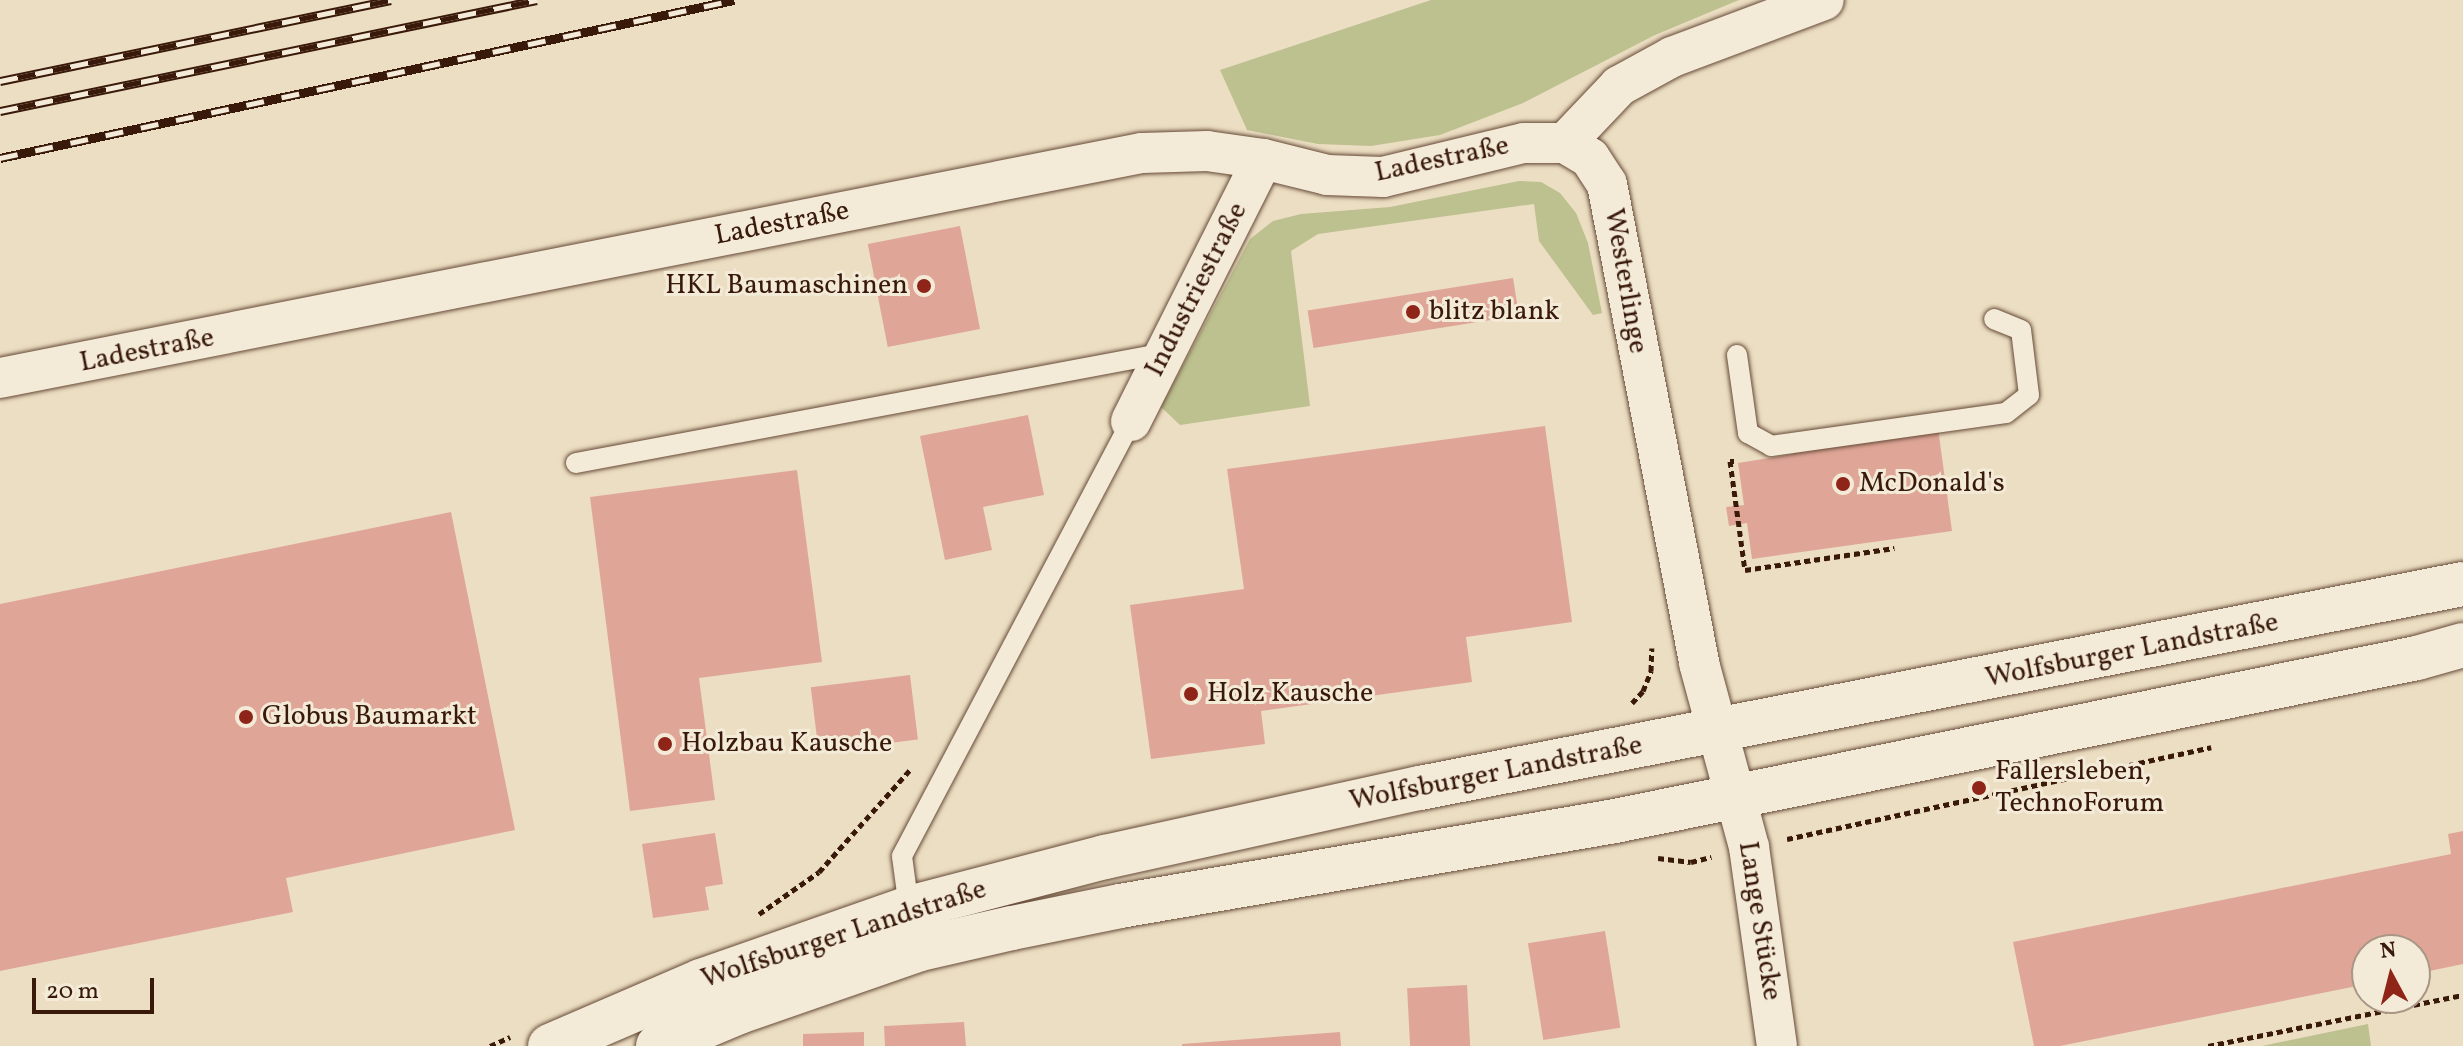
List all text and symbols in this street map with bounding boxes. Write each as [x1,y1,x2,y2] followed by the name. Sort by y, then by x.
[1372,129,1512,191] street label: Ladestraße
[712,195,852,253] street label: Ladestraße
[1139,197,1255,383] street label: Industriestraße
[1596,206,1654,356] street label: Westerlinge
[665,269,908,303] place label: HKL Baumaschinen
[915,277,933,295] marker: HKL Baumaschinen
[1429,295,1560,329] place label: blitz blank
[1404,303,1422,321] marker: blitz blank
[77,322,217,380] street label: Ladestraße
[1859,467,2005,501] place label: McDonald's
[1834,475,1852,493] marker: McDonald's
[1983,606,2281,696] street label: Wolfsburger Landstraße
[1207,677,1373,711] place label: Holz Kausche
[1182,685,1200,703] marker: Holz Kausche
[262,700,477,734] place label: Globus Baumarkt
[237,708,255,726] marker: Globus Baumarkt
[681,727,892,761] place label: Holzbau Kausche
[1347,729,1645,819] street label: Wolfsburger Landstraße
[656,735,674,753] marker: Holzbau Kausche
[1995,755,2164,821] place label: Fallersleben, TechnoForum
[1970,779,1988,797] marker: Fallersleben, TechnoForum
[1730,839,1788,1003] street label: Lange Stücke
[697,873,991,997] street label: Wolfsburger Landstraße
[2351,934,2431,1014] north arrow
[2378,935,2398,968] text: N
[36,962,158,1012] scale bar
[46,975,99,1009] text: 20 m

